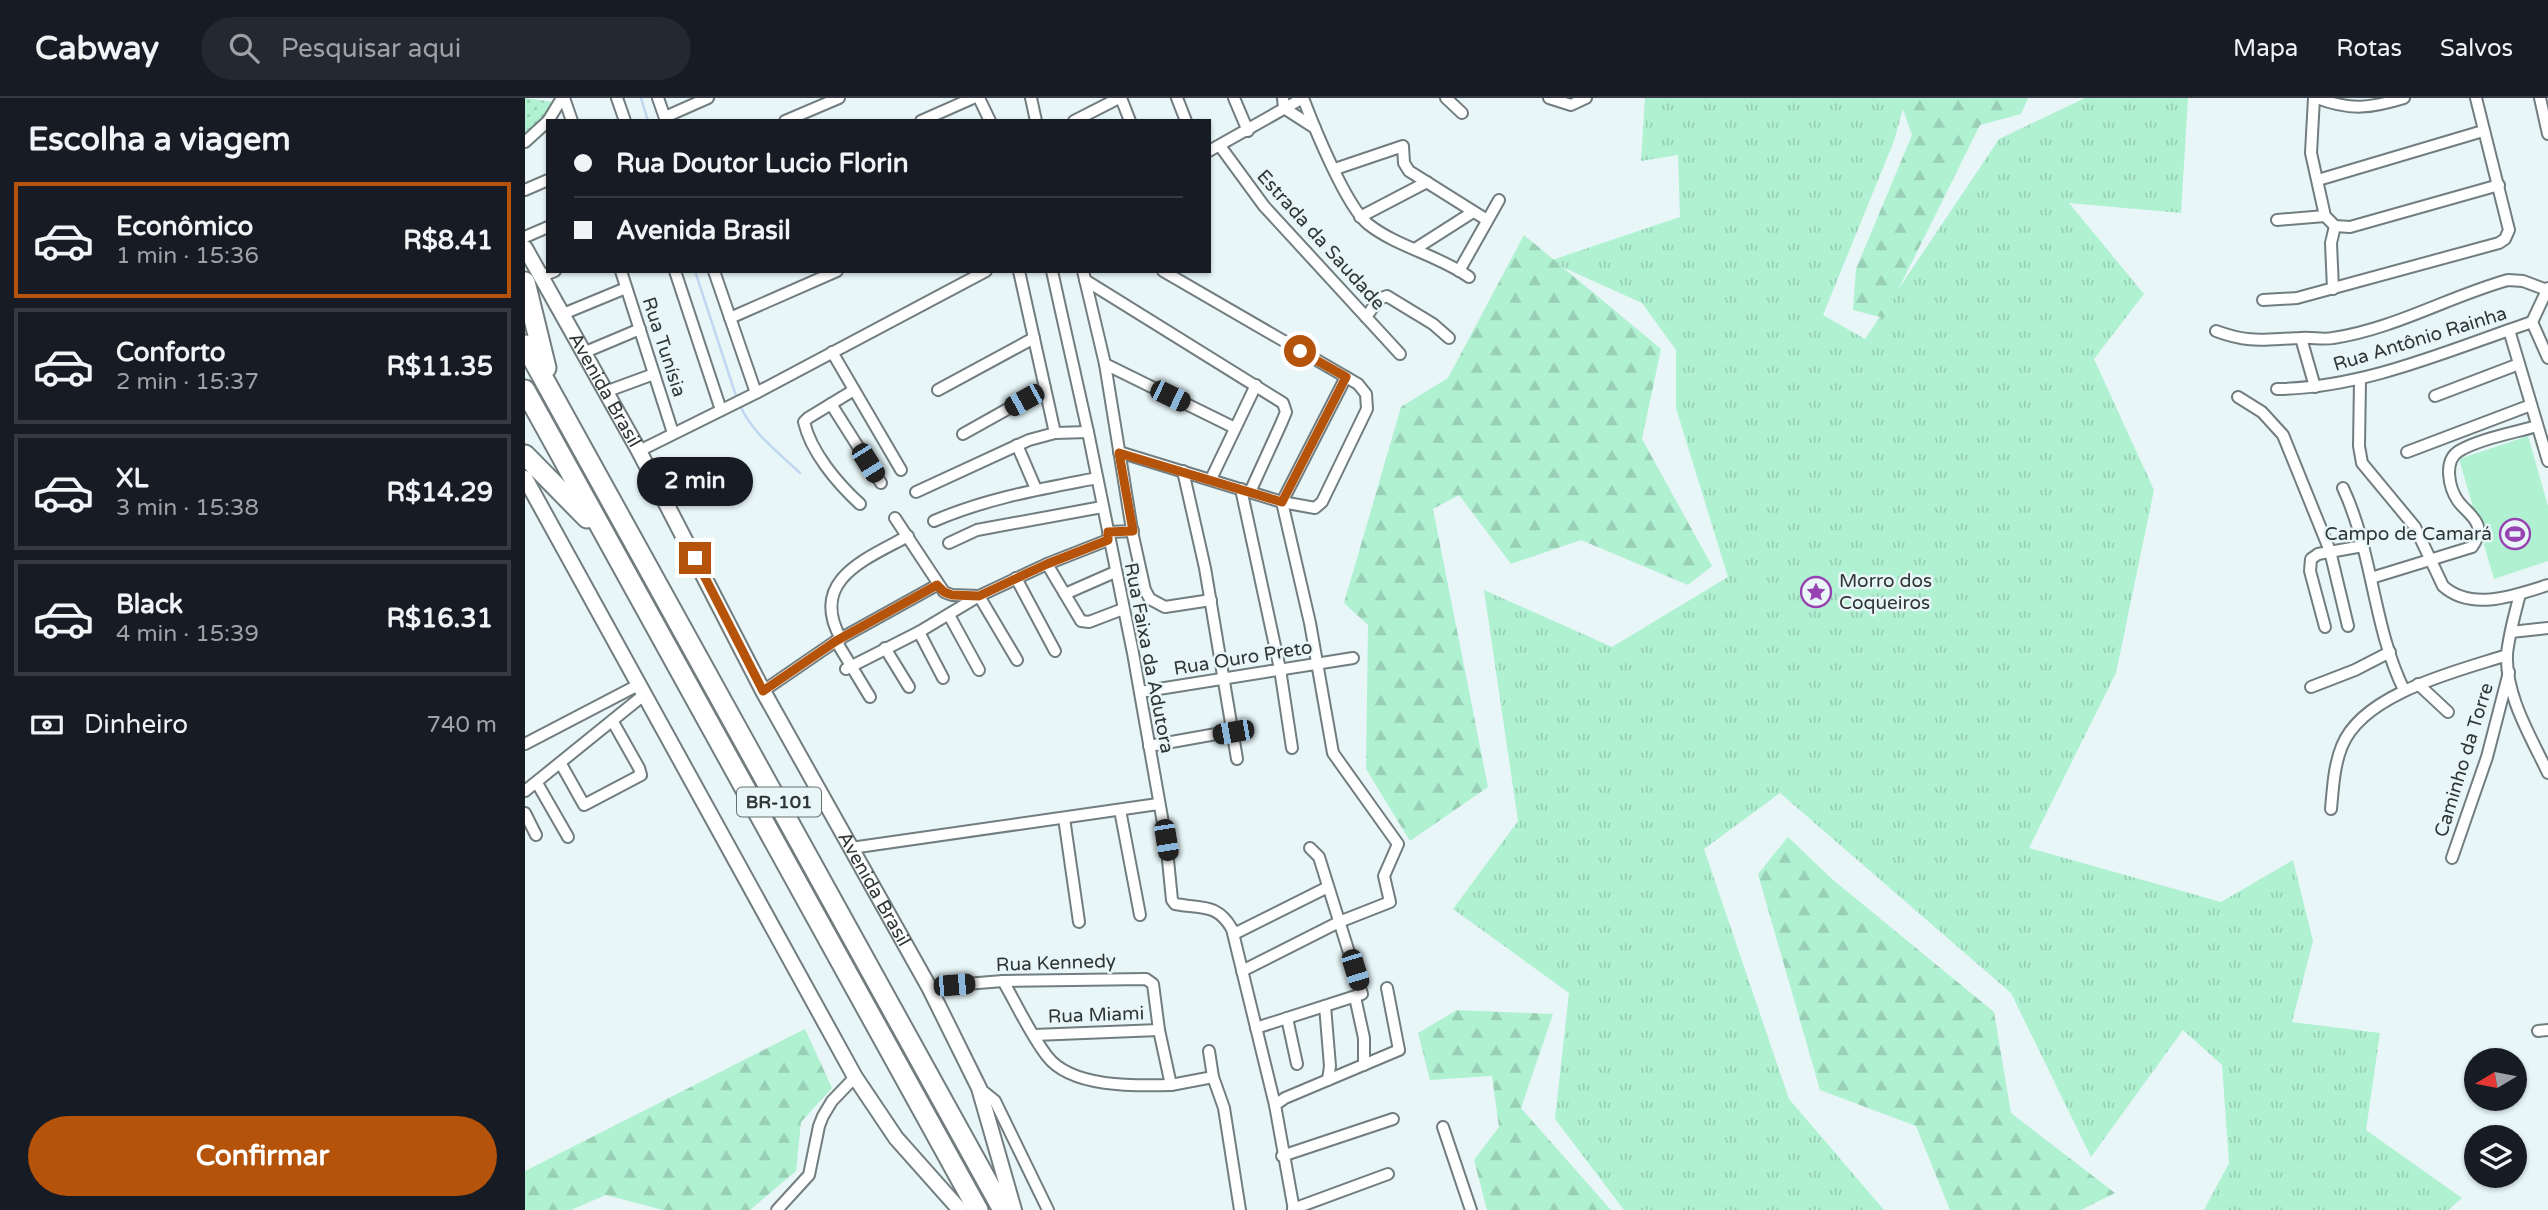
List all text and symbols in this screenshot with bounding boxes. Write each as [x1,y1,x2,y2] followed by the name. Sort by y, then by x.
[201,17,691,80] search box
[35,29,159,68] text: Cabway
[225,29,263,67] icon: search
[281,33,461,64] text: Pesquisar aqui
[2233,34,2298,63] text: Mapa
[2336,34,2402,63] text: Rotas
[2440,34,2513,63] text: Salvos
[28,121,291,159] text: Escolha a viagem
[616,148,909,179] text: Rua Doutor Lucio Florin
[1252,165,1390,315] street label: Estrada da Saudade
[32,209,95,272] icon: car
[116,211,253,242] text: Econômico
[616,215,791,246] text: Avenida Brasil
[403,225,493,256] text: R$8.41
[116,242,259,270] text: 1 min · 15:36
[638,294,690,400] street label: Rua Tunísia
[2331,302,2509,376] street label: Rua Antônio Rainha
[564,329,646,451] street label: Avenida Brasil
[32,335,95,398] icon: car
[1284,335,1316,367] route start
[116,337,225,368] text: Conforto
[386,351,493,382] text: R$11.35
[116,368,259,396] text: 2 min · 15:37
[1147,377,1194,415] car
[1001,381,1048,419] car
[848,440,889,486] car
[637,456,753,505] callout: 2 min
[32,461,95,524] icon: car
[116,463,148,494] text: XL
[664,467,726,495] text: 2 min
[386,477,493,508] text: R$14.29
[116,494,259,522] text: 3 min · 15:38
[2498,517,2532,551] sports icon: Campo de Camará
[2325,523,2492,545] place label: Campo de Camará
[679,542,711,574] route end
[1120,561,1178,755] street label: Rua Faixa da Adutora
[1839,570,1932,614] place label: Morro dos Coqueiros
[1799,575,1833,609] place icon: Morro dos Coqueiros
[32,587,95,650] icon: car
[116,589,183,620] text: Black
[386,603,493,634] text: R$16.31
[116,620,259,648] text: 4 min · 15:39
[1172,636,1314,680] street label: Rua Ouro Preto
[2430,680,2498,840] street label: Caminho da Torre
[28,706,66,744] icon: cash
[84,709,188,740] text: Dinheiro
[427,711,497,739] text: 740 m
[1211,718,1256,746] car
[737,788,821,816] road number: BR-101
[1153,818,1180,862] car
[833,828,915,950] street label: Avenida Brasil
[1339,947,1372,993] car
[996,950,1116,976] street label: Rua Kennedy
[933,973,976,997] car
[1047,1002,1145,1028] street label: Rua Miami
[2464,1048,2527,1111] north arrow
[2464,1048,2527,1188] map controls
[28,1116,497,1196] button: Confirmar
[2464,1125,2527,1188] button: layers

